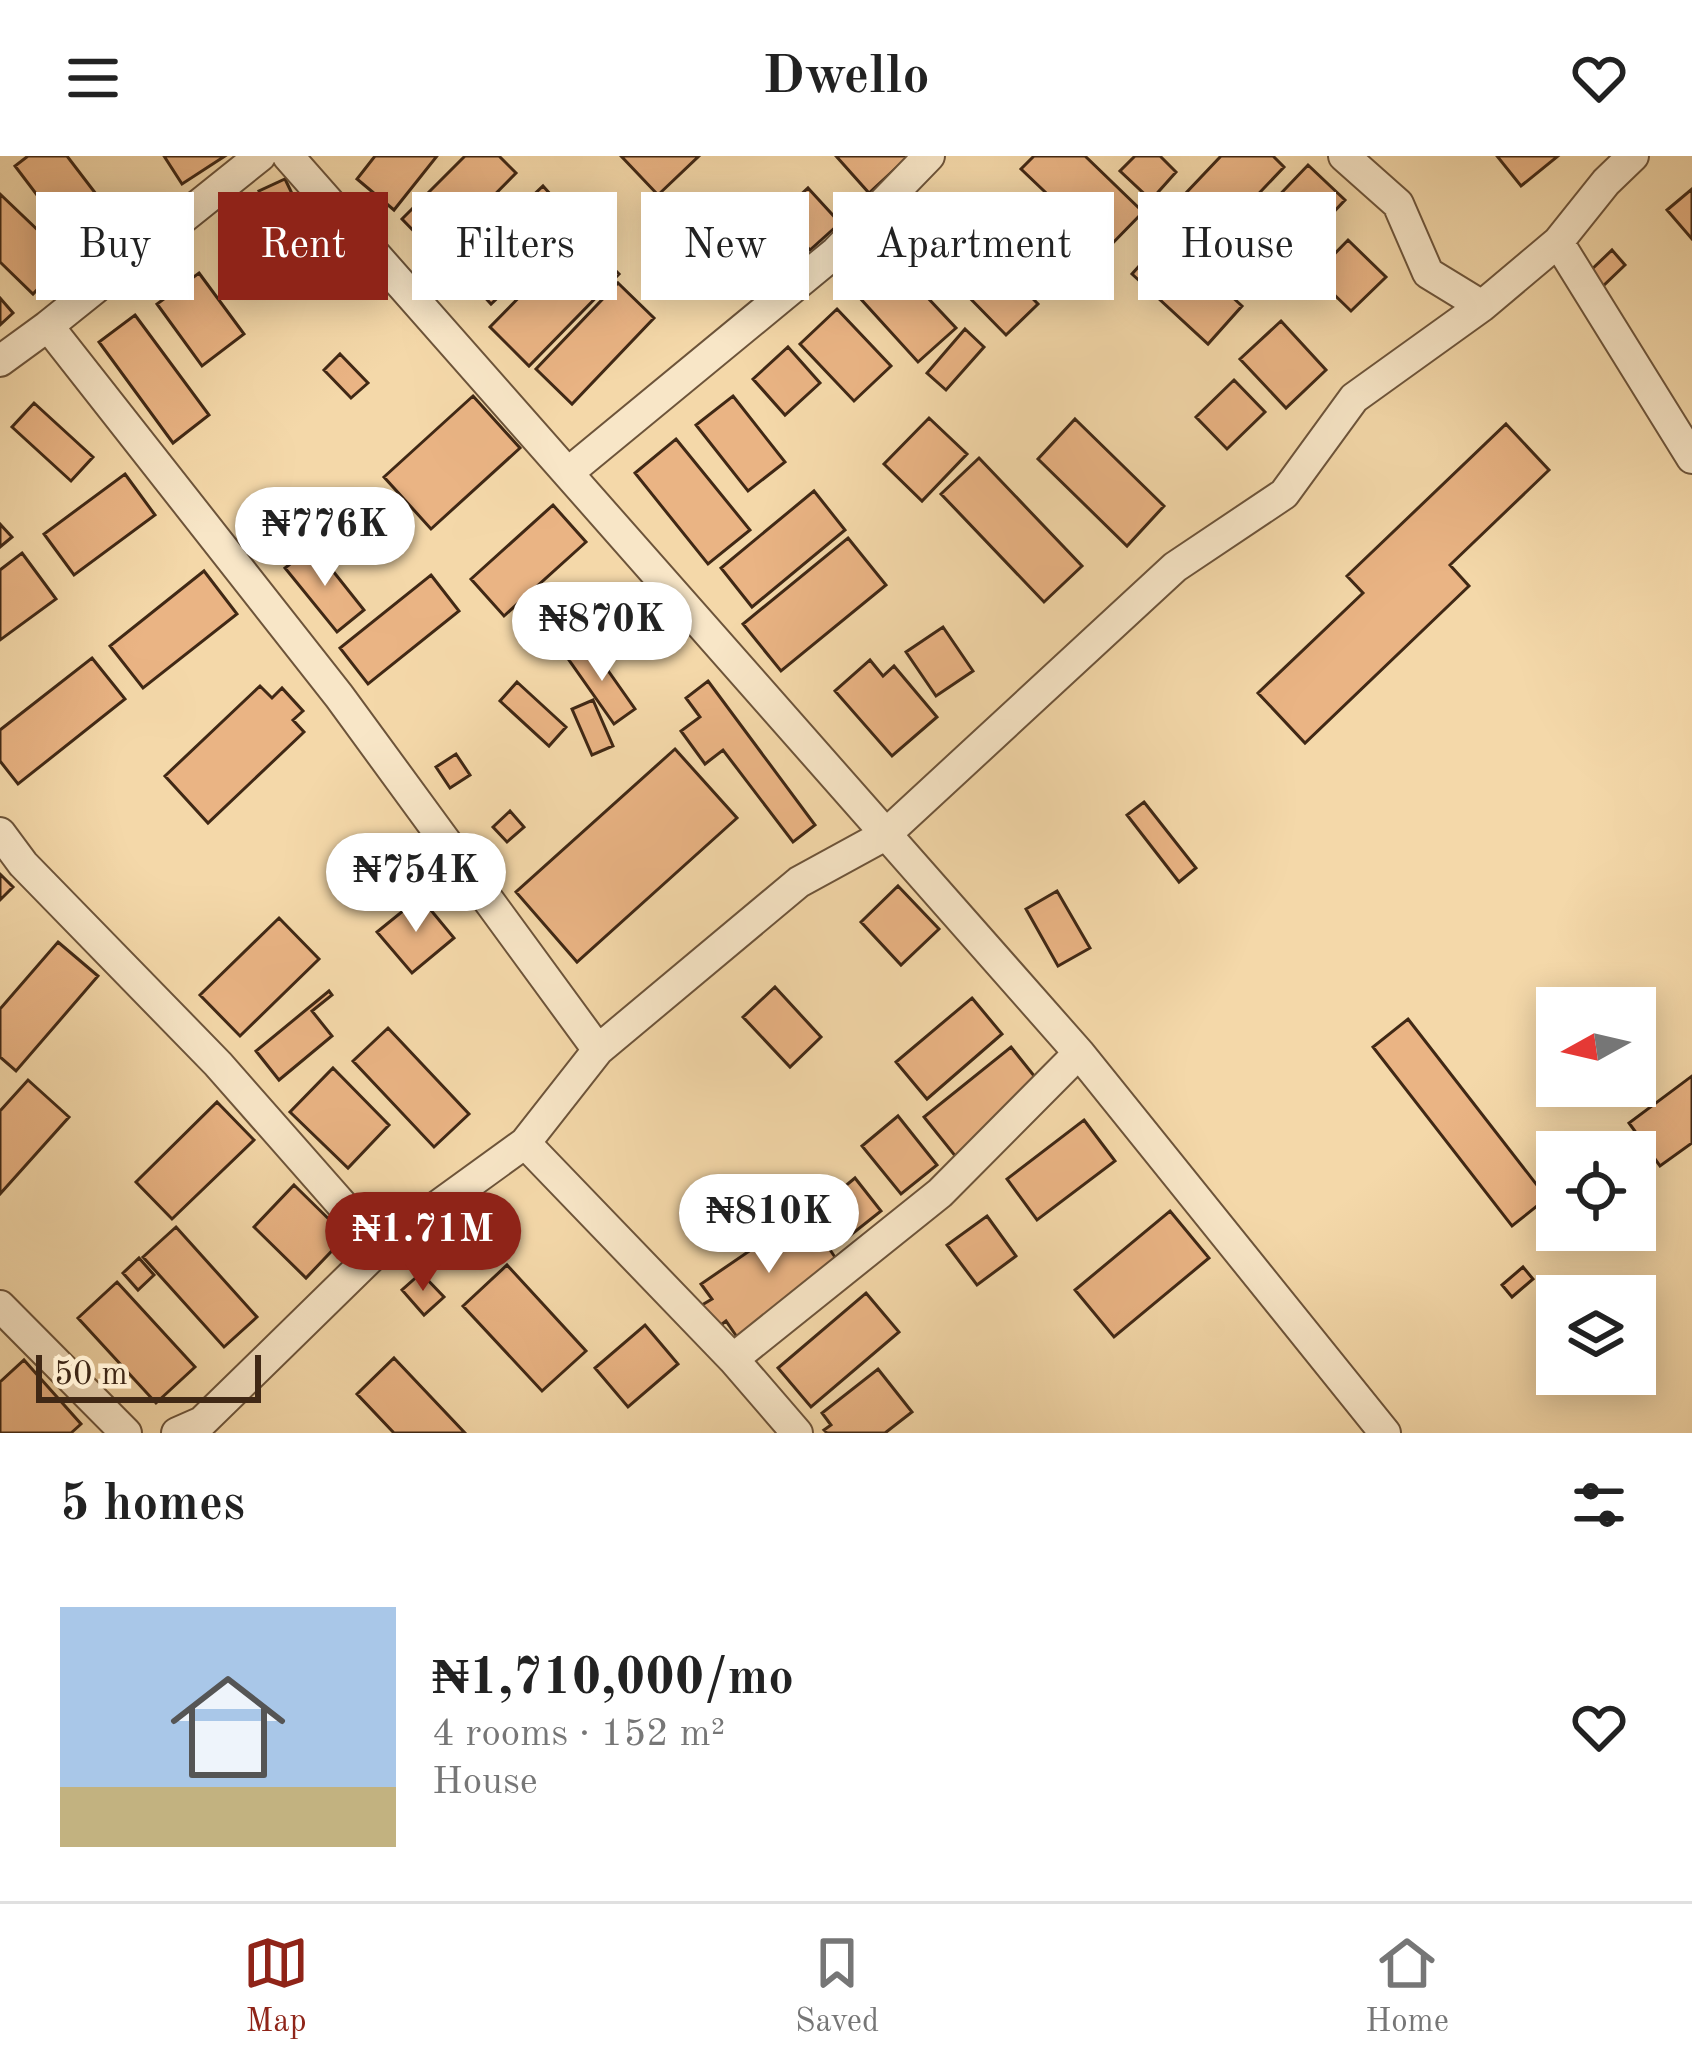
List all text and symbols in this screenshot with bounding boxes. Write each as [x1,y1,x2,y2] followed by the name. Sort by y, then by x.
[60,45,126,111] icon: menu
[1566,45,1632,111] icon: heart
[762,51,930,105] text: Dwello
[36,192,194,300] chip: Buy
[218,192,388,300] chip: Rent
[412,192,617,300] chip: Filters
[641,192,809,300] chip: New
[833,192,1114,300] chip: Apartment
[1138,192,1336,300] chip: House
[241,487,409,589] pin: ₦776K
[262,506,388,545] text: ₦776K
[518,582,686,684] pin: ₦870K
[539,601,665,640] text: ₦870K
[332,833,500,935] pin: ₦754K
[353,852,479,891] text: ₦754K
[1536,987,1656,1107] north arrow
[1536,987,1656,1395] map controls
[1536,1131,1656,1251] button: locate
[685,1174,853,1276] pin: ₦810K
[325,1192,521,1294] pin: ₦1.71M
[706,1193,832,1232] text: ₦810K
[352,1211,494,1250] text: ₦1.71M
[1536,1275,1656,1395] button: layers
[36,1349,261,1402] scale bar
[54,1359,128,1392] text: 50 m
[1566,1472,1632,1538] icon: filters
[60,1480,245,1531] text: 5 homes
[432,1654,794,1705] text: ₦1,710,000/mo
[156,1655,300,1799] icon: home
[1566,1694,1632,1760] icon: heart
[432,1715,725,1754] text: 4 rooms · 152 m²
[432,1763,538,1802] text: House
[243,1930,309,2043] tab: Map
[795,1930,879,2043] tab: Saved
[1365,1930,1449,2043] tab: Home

